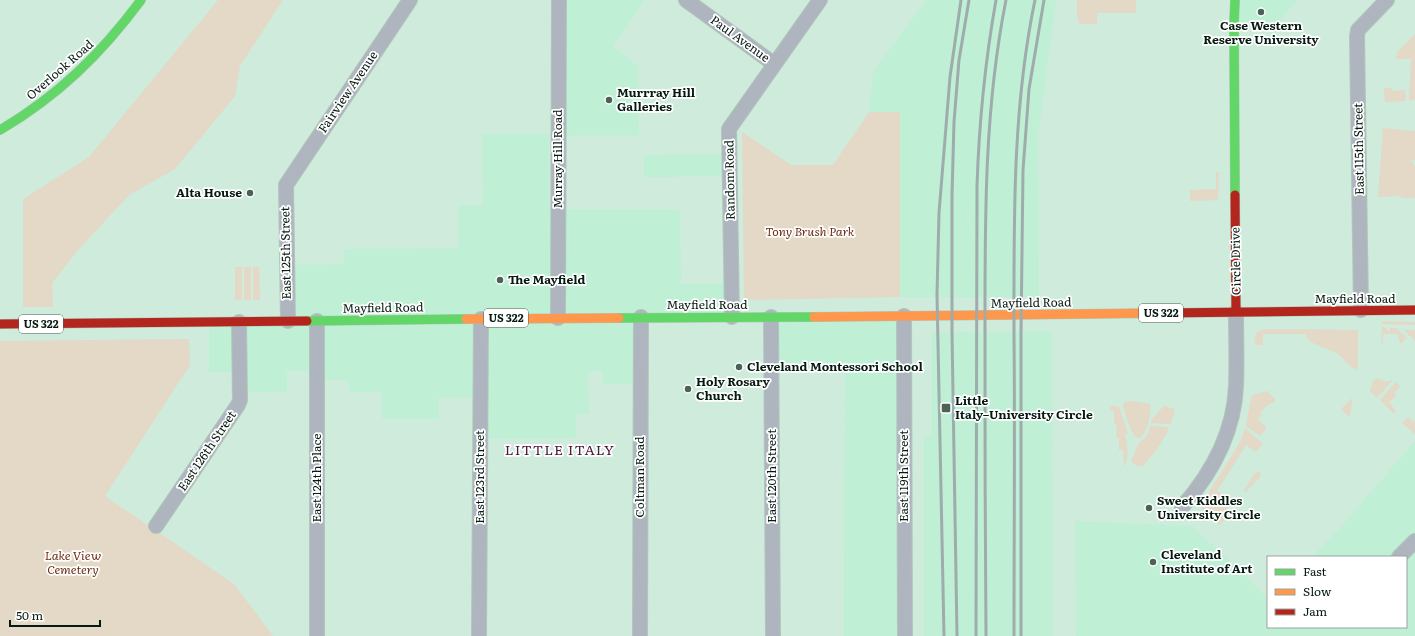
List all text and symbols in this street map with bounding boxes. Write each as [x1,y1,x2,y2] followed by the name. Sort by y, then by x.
[1256,7,1266,17] marker: Case Western Reserve University
[707,10,774,66] street label: Paul Avenue
[1203,16,1319,48] place label: Case Western Reserve University
[22,34,97,104] street label: Overlook Road
[313,47,381,136] street label: Fairview Avenue
[617,83,696,115] place label: Murrray Hill Galleries
[604,95,614,105] marker: Murrray Hill Galleries
[1348,103,1368,195] street label: East 115th Street
[548,109,566,209] street label: Murray Hill Road
[719,139,739,220] street label: Random Road
[176,183,242,201] place label: Alta House
[245,188,255,198] marker: Alta House
[275,206,295,300] street label: East 125th Street
[766,222,855,240] park label: Tony Brush Park
[1225,227,1245,295] street label: Circle Drive
[508,270,586,288] place label: The Mayfield
[495,275,505,285] marker: The Mayfield
[1314,289,1396,307] street label: Mayfield Road
[990,292,1072,312] street label: Mayfield Road
[666,295,748,313] street label: Mayfield Road
[342,297,424,317] street label: Mayfield Road
[1139,304,1183,322] road number: US 322
[484,309,528,327] road number: US 322
[19,315,63,333] road number: US 322
[747,357,923,375] place label: Cleveland Montessori School
[734,362,744,372] marker: Cleveland Montessori School
[696,372,771,404] place label: Holy Rosary Church
[683,384,693,394] marker: Holy Rosary Church
[955,391,1093,423] place label: Little Italy–University Circle
[940,402,952,414] marker: Little Italy–University Circle
[173,407,240,494] street label: East 126th Street
[762,429,780,523] street label: East 120th Street
[470,430,488,524] street label: East 123rd Street
[894,430,912,522] street label: East 119th Street
[307,433,325,523] street label: East 124th Place
[630,436,648,518] street label: Coltman Road
[505,439,615,459] district label: LITTLE ITALY
[1157,491,1261,523] place label: Sweet Kiddles University Circle
[1144,503,1154,513] marker: Sweet Kiddles University Circle
[1161,545,1253,577] place label: Cleveland Institute of Art
[45,546,101,578] park label: Lake View Cemetery
[1267,556,1407,628] legend
[1148,557,1158,567] marker: Cleveland Institute of Art
[1303,562,1327,580] text: Fast
[1303,582,1332,600] text: Slow
[10,602,100,628] scale bar
[1303,602,1328,620] text: Jam
[16,606,43,624] text: 50 m

